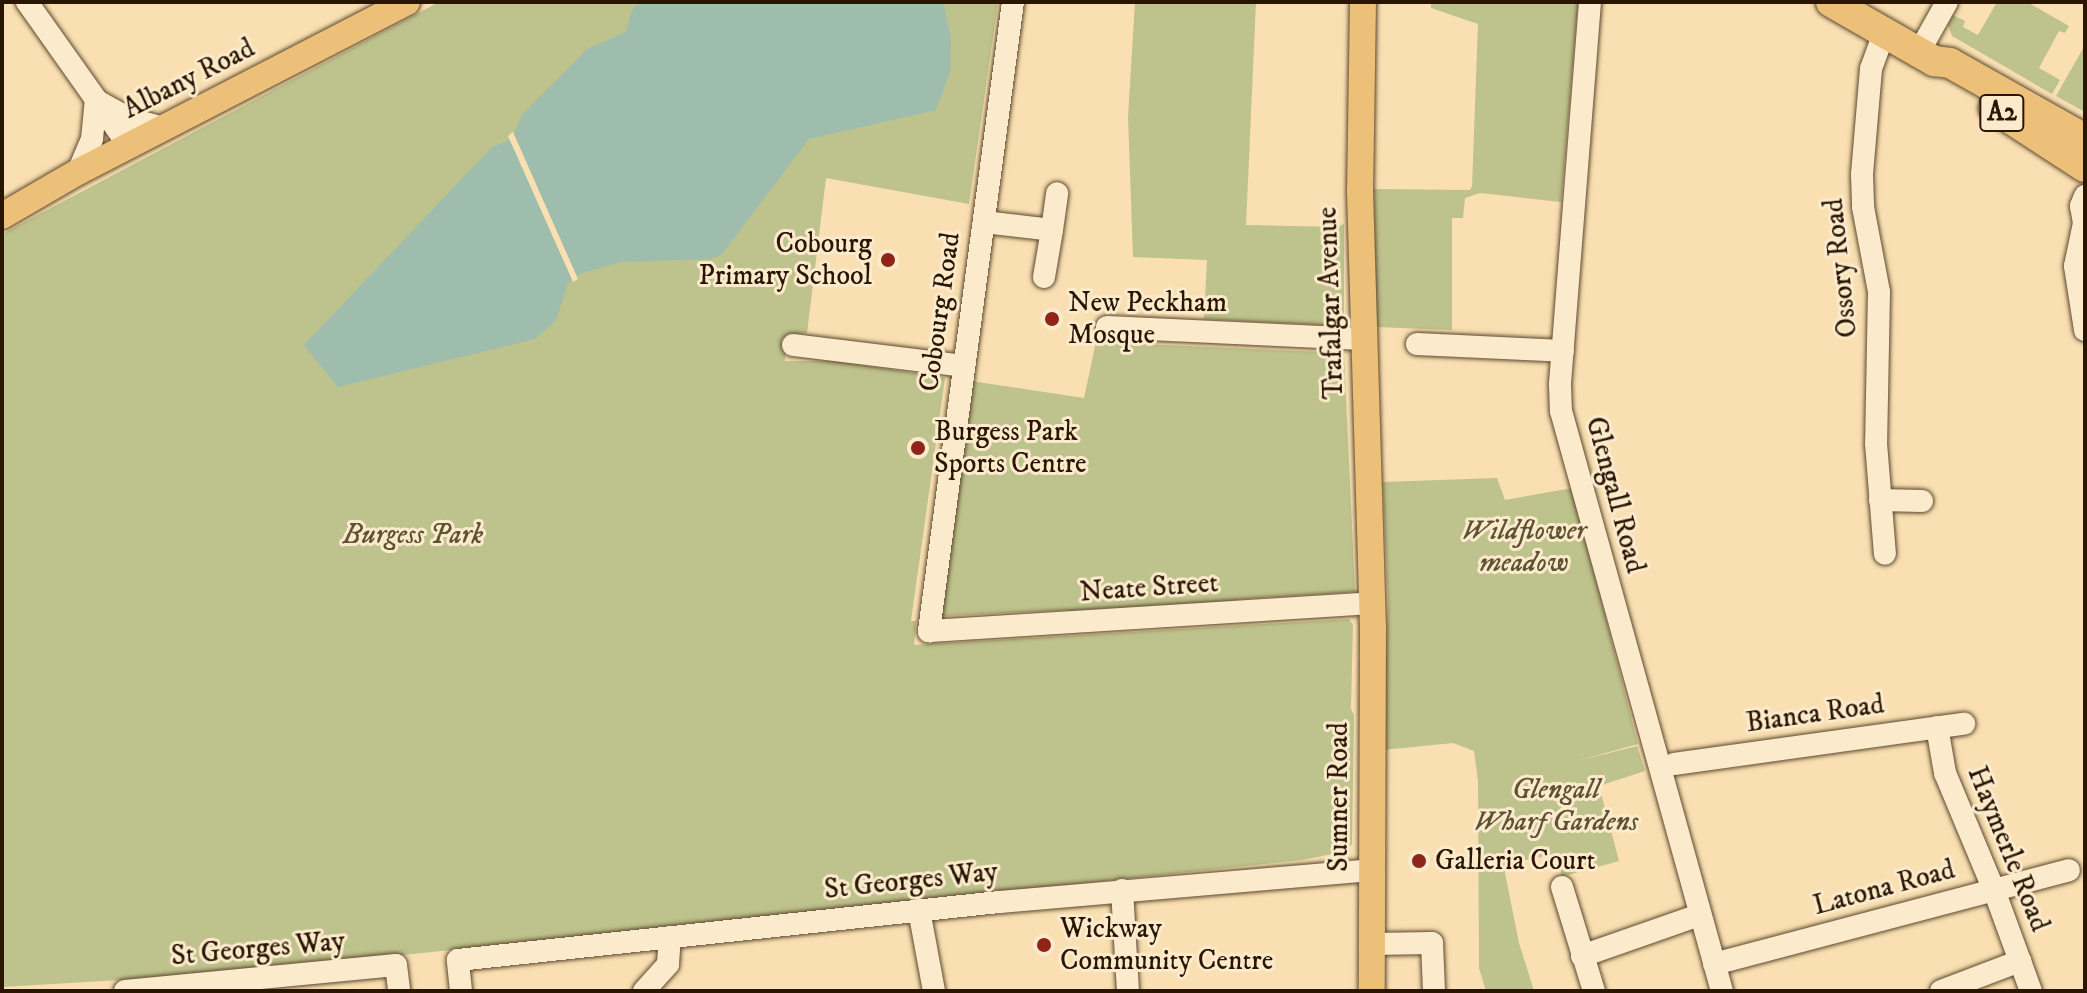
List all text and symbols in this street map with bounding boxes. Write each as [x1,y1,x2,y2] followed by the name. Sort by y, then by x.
[118,32,260,126] street label: Albany Road
[1978,91,2026,135] road number: A2
[1817,197,1865,339] street label: Ossory Road
[1311,206,1351,400] street label: Trafalgar Avenue
[699,227,872,293] place label: Cobourg Primary School
[912,230,968,394] street label: Cobourg Road
[879,251,897,269] marker: Cobourg Primary School
[1068,286,1227,352] place label: New Peckham Mosque
[1043,310,1061,328] marker: New Peckham Mosque
[1578,413,1652,577] street label: Glengall Road
[934,415,1087,481] place label: Burgess Park Sports Centre
[909,439,927,457] marker: Burgess Park Sports Centre
[1462,514,1586,580] park label: Wildflower meadow
[343,518,483,552] park label: Burgess Park
[1079,566,1219,610] street label: Neate Street
[1744,688,1886,740] street label: Bianca Road
[1322,722,1356,872] street label: Sumner Road
[1960,761,2056,937] street label: Haymerle Road
[1474,773,1638,839] park label: Glengall Wharf Gardens
[1435,844,1595,878] place label: Galleria Court
[1410,852,1428,870] marker: Galleria Court
[1810,853,1958,923] street label: Latona Road
[823,855,999,907] street label: St Georges Way
[1060,912,1273,978] place label: Wickway Community Centre
[170,925,346,973] street label: St Georges Way
[1035,936,1053,954] marker: Wickway Community Centre

